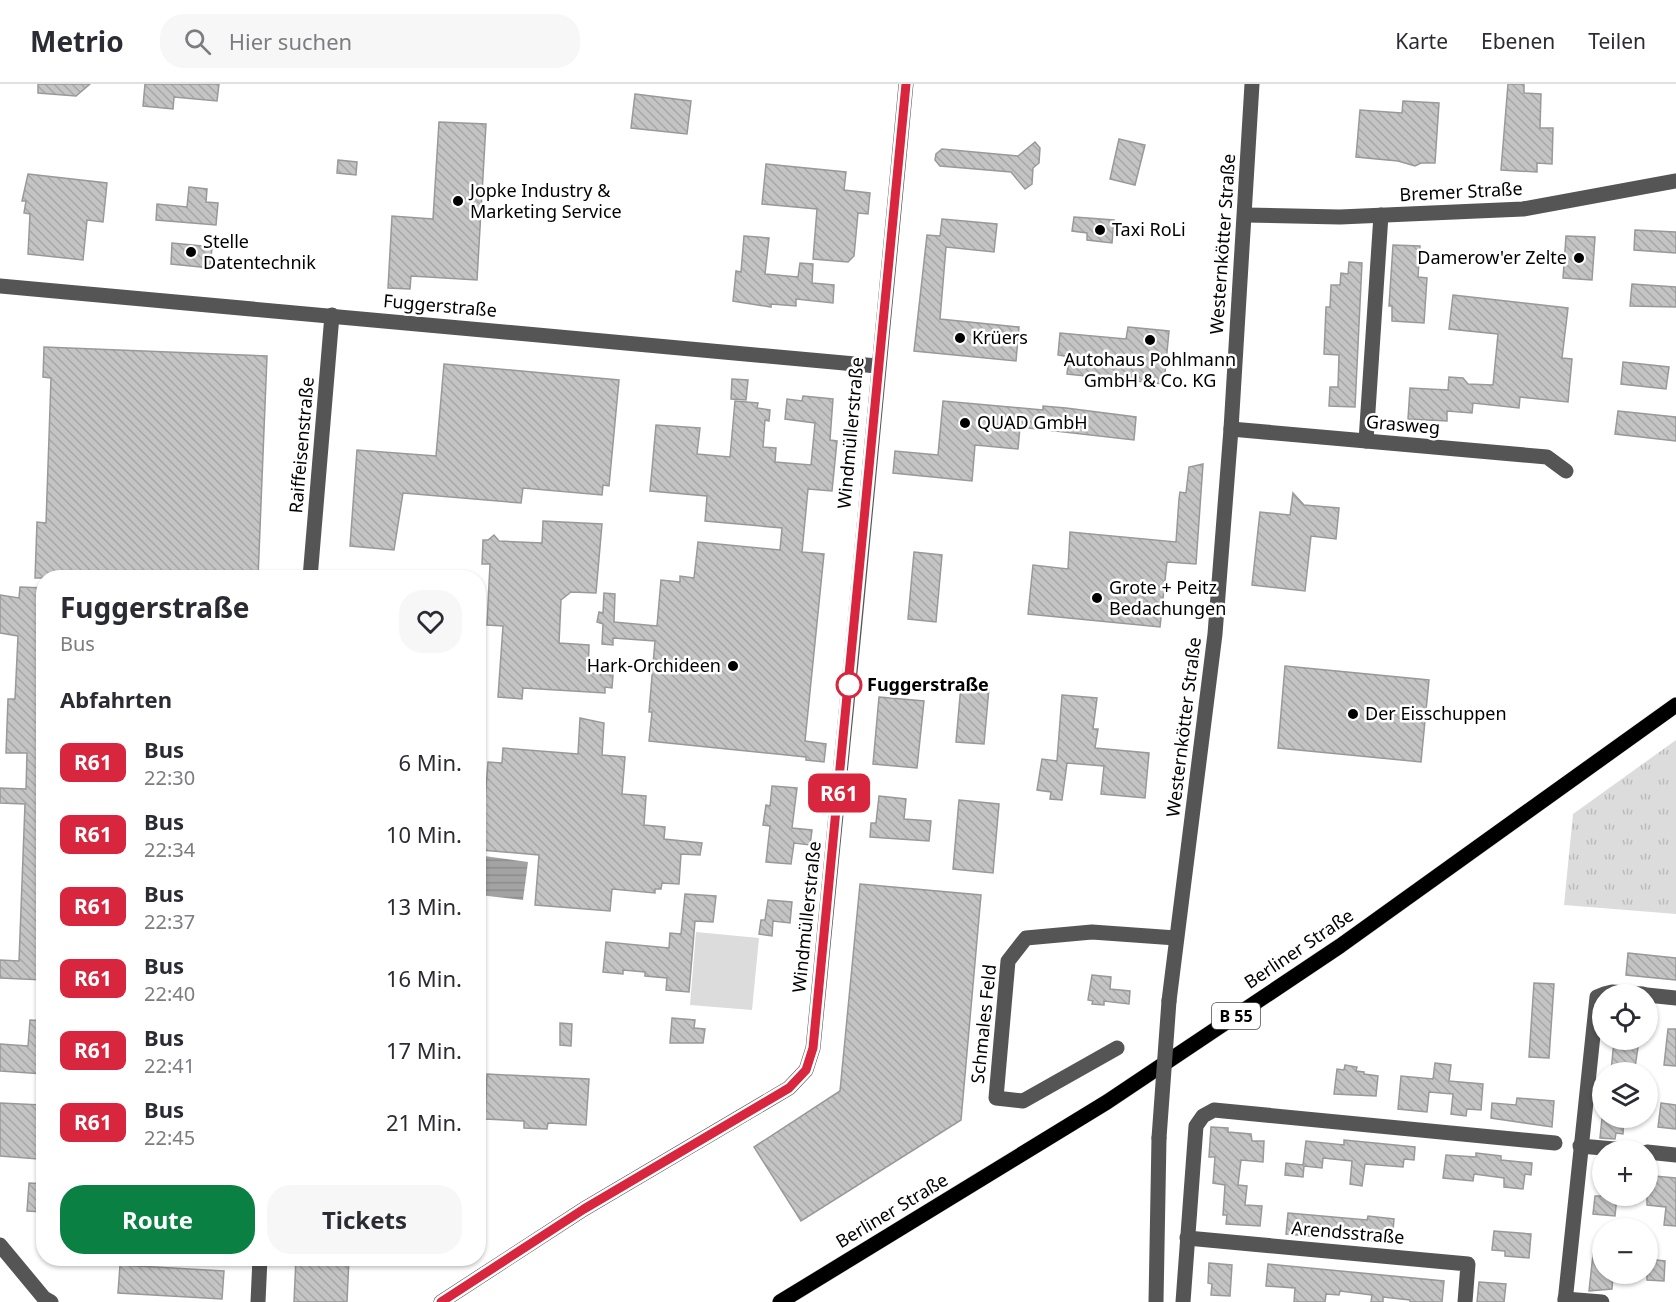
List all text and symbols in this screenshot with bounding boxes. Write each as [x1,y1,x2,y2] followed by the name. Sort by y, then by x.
[160,14,580,68] search box
[30,22,124,60] text: Metrio
[181,25,214,58] icon: search
[229,26,352,56] text: Hier suchen
[1395,27,1448,55] text: Karte
[1481,27,1555,55] text: Ebenen
[1588,27,1646,55] text: Teilen
[1204,153,1240,335] street label: Westernkötter Straße
[1399,176,1523,206] street label: Bremer Straße
[468,178,622,223] place label: Jopke Industry & Marketing Service
[451,194,465,208] marker: Jopke Industry & Marketing Service
[1112,217,1186,241] place label: Taxi RoLi
[1093,223,1107,237] marker: Taxi RoLi
[203,229,316,274] place label: Stelle Datentechnik
[184,245,198,259] marker: Stelle Datentechnik
[1417,245,1567,269] place label: Damerow'er Zelte
[1572,251,1586,265] marker: Damerow'er Zelte
[382,288,498,322] street label: Fuggerstraße
[972,325,1028,349] place label: Krüers
[953,331,967,345] marker: Krüers
[1143,333,1157,347] marker: Autohaus Pohlmann GmbH & Co. KG
[1064,347,1236,392] place label: Autohaus Pohlmann GmbH & Co. KG
[831,356,869,510] street label: Windmüllerstraße
[283,376,319,514] street label: Raiffeisenstraße
[1365,409,1441,439] street label: Grasweg
[977,410,1088,434] place label: QUAD GmbH
[958,416,972,430] marker: QUAD GmbH
[1109,575,1226,620] place label: Grote + Peitz Bedachungen
[60,588,250,626] text: Fuggerstraße
[399,590,462,653] button: heart
[1090,591,1104,605] marker: Grote + Peitz Bedachungen
[60,630,95,657] text: Bus
[1160,635,1206,818] street label: Westernkötter Straße
[587,653,721,677] place label: Hark-Orchideen
[726,659,740,673] marker: Hark-Orchideen
[836,672,862,698] marker: Fuggerstraße
[867,672,989,696] place label: Fuggerstraße
[60,684,172,714] text: Abfahrten
[1365,701,1507,725] place label: Der Eisschuppen
[1346,707,1360,721] marker: Der Eisschuppen
[144,734,184,764] text: Bus
[399,747,462,777] text: 6 Min.
[74,748,112,776] text: R61
[144,764,195,791] text: 22:30
[804,774,874,812] line badge: R61
[820,779,858,807] text: R61
[144,806,184,836] text: Bus
[386,819,462,849] text: 10 Min.
[74,820,112,848] text: R61
[144,836,195,863] text: 22:34
[786,840,826,994] street label: Windmüllerstraße
[144,878,184,908] text: Bus
[386,891,462,921] text: 13 Min.
[74,892,112,920] text: R61
[1239,903,1358,994] street label: Berliner Straße
[144,908,195,935] text: 22:37
[144,950,184,980] text: Bus
[386,963,462,993] text: 16 Min.
[965,963,1001,1085] street label: Schmales Feld
[74,964,112,992] text: R61
[144,980,195,1007] text: 22:40
[1592,984,1658,1284] map controls
[1592,984,1658,1050] button: locate
[1212,1003,1260,1029] road number: B 55
[144,1022,184,1052] text: Bus
[386,1035,462,1065] text: 17 Min.
[74,1036,112,1064] text: R61
[144,1052,195,1079] text: 22:41
[1592,1062,1658,1128] button: layers
[144,1094,184,1124] text: Bus
[386,1107,462,1137] text: 21 Min.
[74,1108,112,1136] text: R61
[144,1124,195,1151] text: 22:45
[1592,1140,1658,1206] button: +
[831,1167,952,1253] street label: Berliner Straße
[60,1185,255,1254] button: Route
[267,1185,462,1254] button: Tickets
[1291,1215,1406,1249] street label: Arendsstraße
[1592,1218,1658,1284] button: −

